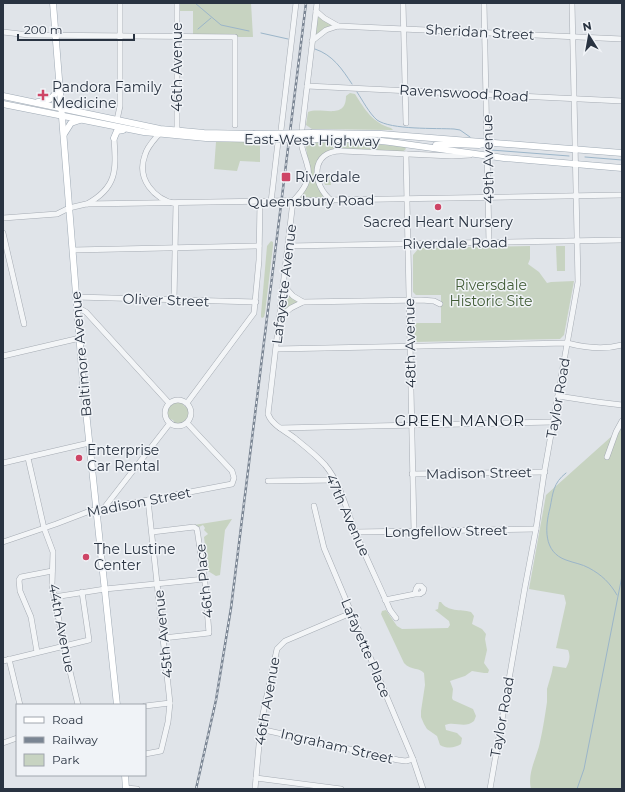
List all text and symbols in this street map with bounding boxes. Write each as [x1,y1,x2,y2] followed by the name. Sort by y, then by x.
[18,16,134,42] scale bar
[569,16,609,56] north arrow
[581,18,593,34] text: N
[425,20,535,44] street label: Sheridan Street
[24,22,63,37] text: 200 m
[168,22,186,112] street label: 46th Avenue
[52,78,162,112] place label: Pandora Family Medicine
[399,81,529,105] street label: Ravenswood Road
[37,89,49,101] marker: Pandora Family Medicine
[478,114,498,204] street label: 49th Avenue
[244,130,381,150] street label: East-West Highway
[295,168,360,186] place label: Riverdale
[280,171,292,183] marker: Riverdale
[248,191,374,211] street label: Queensbury Road
[433,202,443,212] marker: Sacred Heart Nursery
[363,213,513,231] place label: Sacred Heart Nursery
[268,223,300,345] street label: Lafayette Avenue
[402,233,508,253] street label: Riverdale Road
[449,276,533,310] park label: Riversdale Historic Site
[122,289,210,311] street label: Oliver Street
[67,290,95,418] street label: Baltimore Avenue
[400,298,420,388] street label: 48th Avenue
[542,356,574,440] street label: Taylor Road
[395,411,525,430] district label: GREEN MANOR
[87,441,160,475] place label: Enterprise Car Rental
[74,453,84,463] marker: Enterprise Car Rental
[426,463,532,483] street label: Madison Street
[322,471,374,559] street label: 47th Avenue
[85,483,193,521] street label: Madison Street
[384,521,508,541] street label: Longfellow Street
[94,540,175,574] place label: The Lustine Center
[191,543,217,619] street label: 46th Place
[81,552,91,562] marker: The Lustine Center
[45,582,79,674] street label: 44th Avenue
[149,589,177,679] street label: 45th Avenue
[337,596,395,700] street label: Lafayette Place
[250,655,284,747] street label: 46th Avenue
[486,675,518,759] street label: Taylor Road
[16,704,146,776] legend
[52,712,83,727] text: Road
[279,724,395,768] street label: Ingraham Street
[52,732,98,747] text: Railway
[52,752,80,767] text: Park

